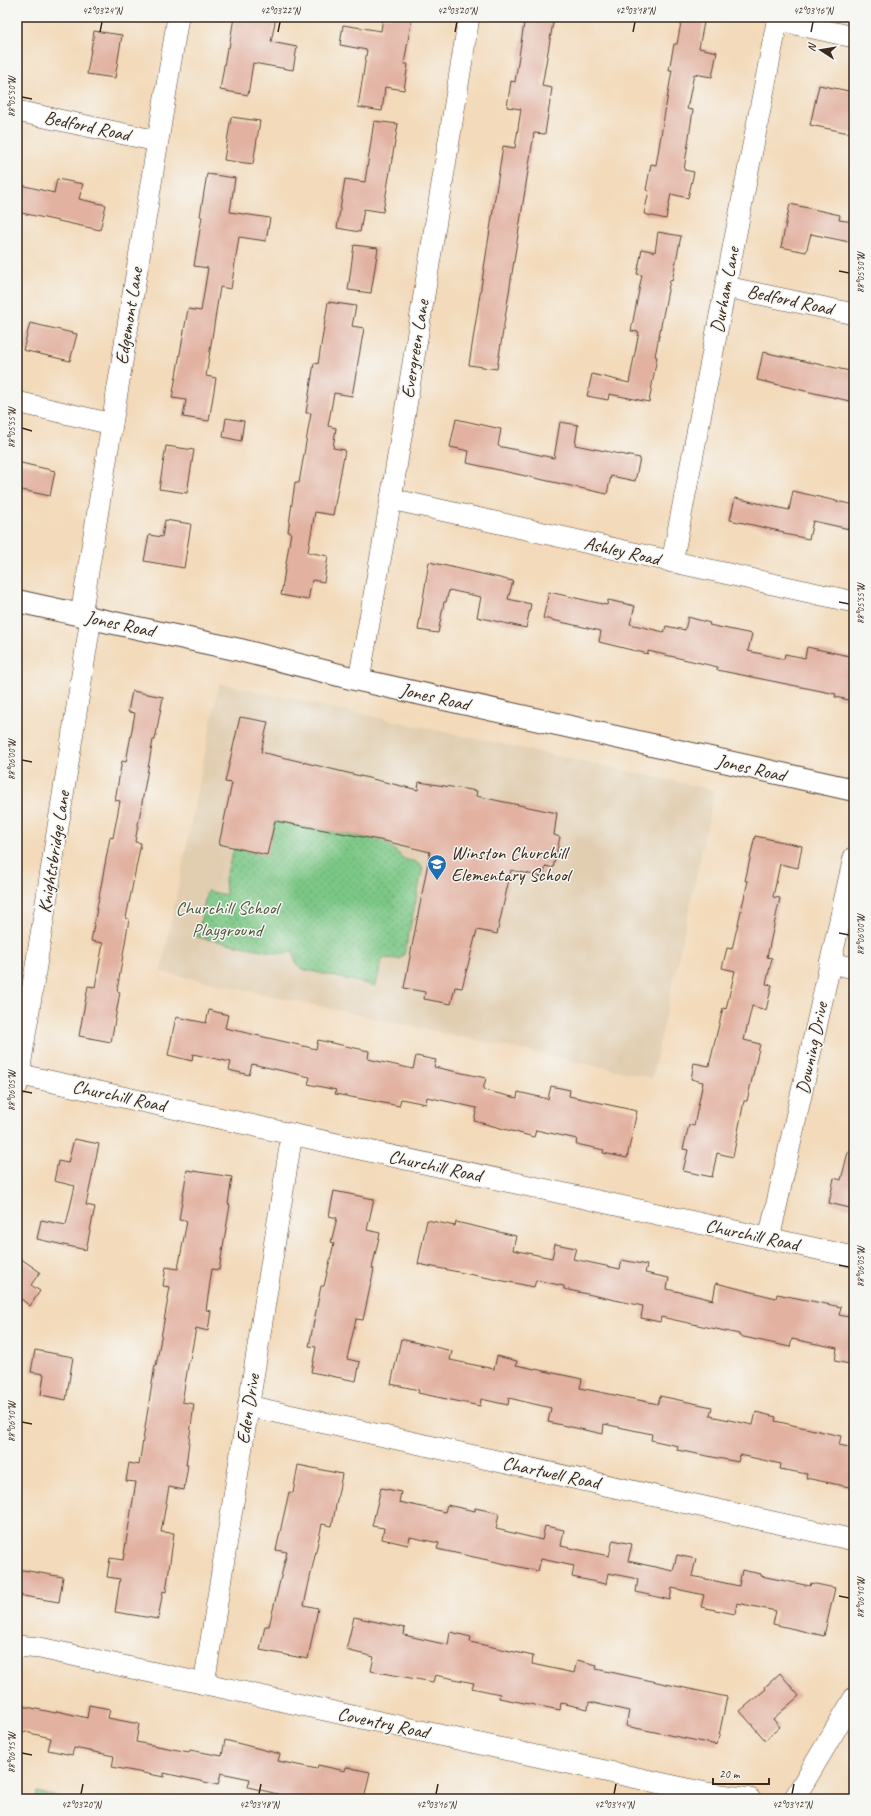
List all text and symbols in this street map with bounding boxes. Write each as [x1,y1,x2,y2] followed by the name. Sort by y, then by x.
[82,4,124,17] text: 42°03'24"N
[260,4,302,17] text: 42°03'22"N
[437,4,479,17] text: 42°03'20"N
[615,4,657,17] text: 42°03'18"N
[793,4,835,17] text: 42°03'16"N
[801,30,841,70] north arrow
[804,41,819,53] text: N
[5,75,18,117] text: 88°05'50"W
[42,105,136,148] street label: Bedford Road
[705,243,745,335] street label: Durham Lane
[854,251,867,293] text: 88°05'50"W
[109,264,149,366] street label: Edgemont Lane
[745,279,839,322] street label: Bedford Road
[395,296,435,400] street label: Evergreen Lane
[5,406,18,448] text: 88°05'55"W
[582,531,666,572] street label: Ashley Road
[854,582,867,624] text: 88°05'55"W
[82,605,159,644] street label: Jones Road
[397,677,474,717] street label: Jones Road
[5,738,18,780] text: 88°06'00"W
[713,748,790,788] street label: Jones Road
[33,787,76,915] street label: Knightsbridge Lane
[451,841,573,887] place label: Winston Churchill Elementary School
[426,853,448,881] school or university icon: Winston Churchill Elementary School
[176,896,282,942] park label: Churchill School Playground
[854,913,867,955] text: 88°06'00"W
[791,998,834,1096] street label: Downing Drive
[5,1069,18,1111] text: 88°06'05"W
[70,1074,171,1118] street label: Churchill Road
[386,1144,487,1188] street label: Churchill Road
[703,1213,804,1257] street label: Churchill Road
[854,1245,867,1287] text: 88°06'05"W
[231,1370,266,1446] street label: Eden Drive
[5,1400,18,1442] text: 88°06'10"W
[500,1451,605,1496] street label: Chartwell Road
[854,1576,867,1618] text: 88°06'10"W
[335,1702,433,1745] street label: Coventry Road
[5,1731,18,1773] text: 88°06'15"W
[713,1760,769,1786] scale bar
[719,1766,741,1782] text: 20 m
[61,1798,103,1811] text: 42°03'20"N
[239,1798,281,1811] text: 42°03'18"N
[416,1798,458,1811] text: 42°03'16"N
[594,1798,636,1811] text: 42°03'14"N
[772,1798,814,1811] text: 42°03'12"N

